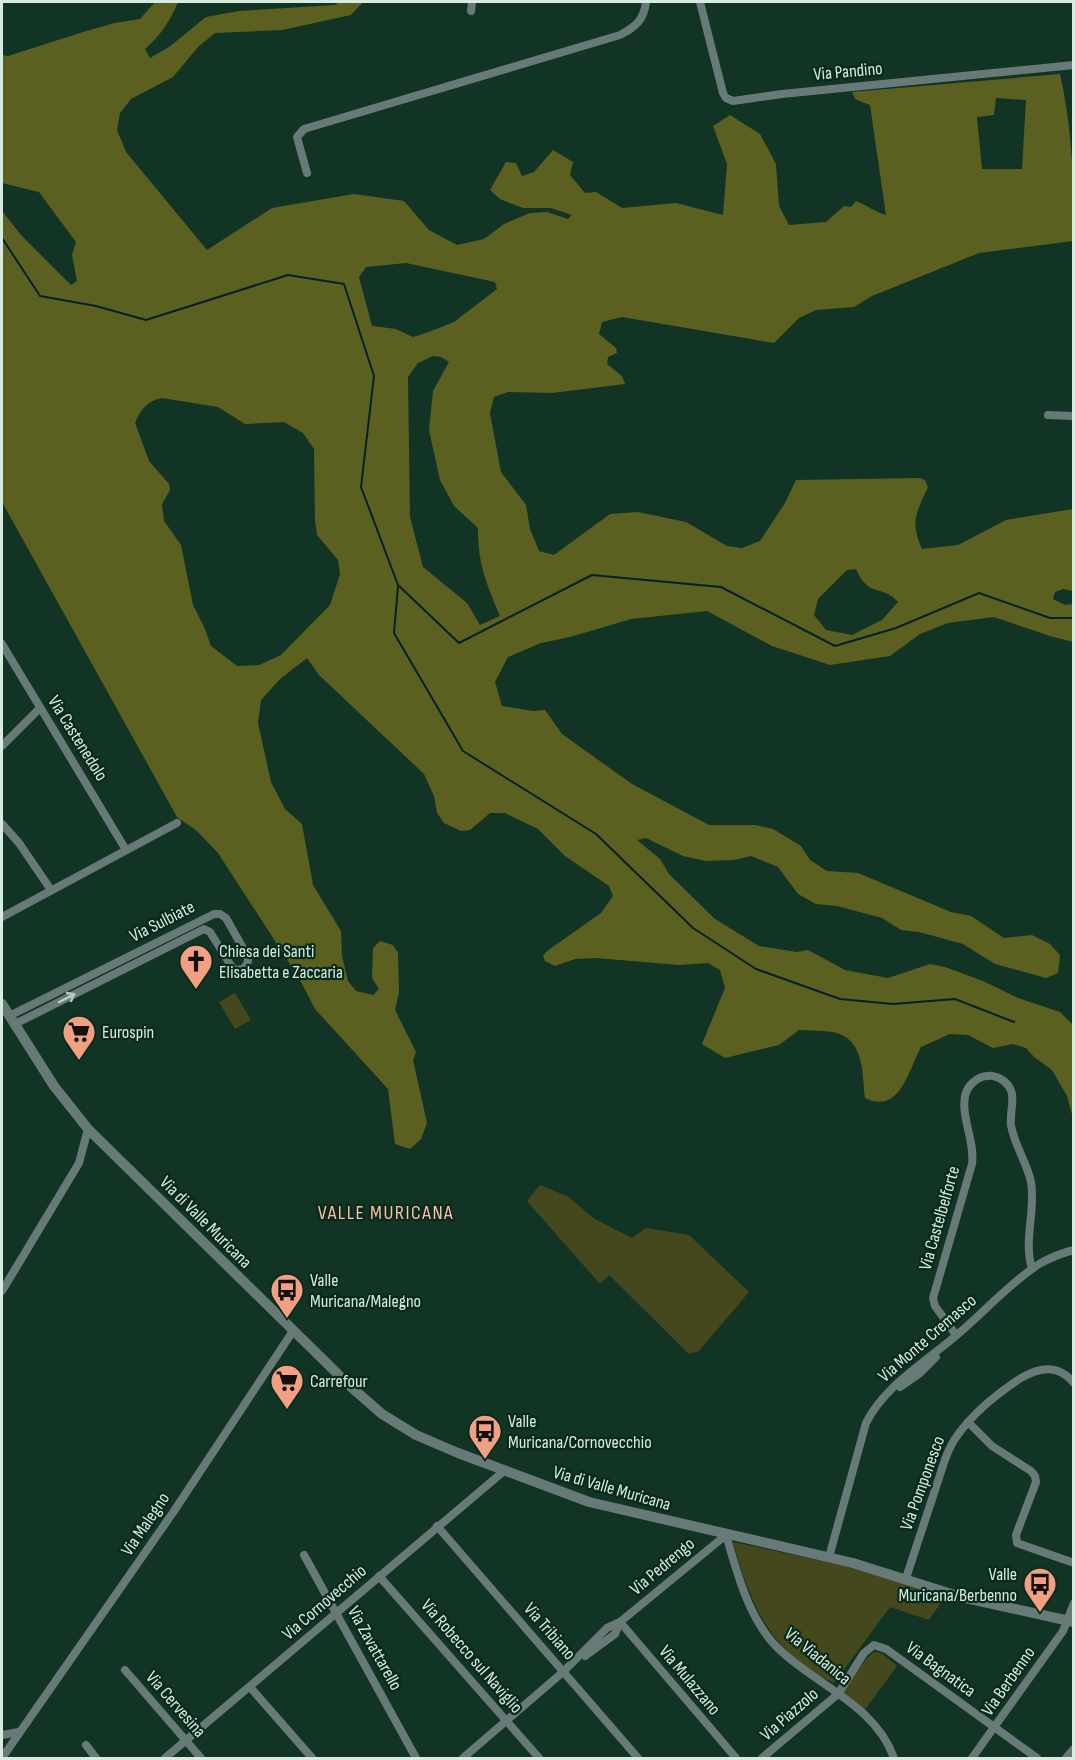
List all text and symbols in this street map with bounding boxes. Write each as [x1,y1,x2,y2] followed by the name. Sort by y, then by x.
[813,58,883,85] street label: Via Pandino
[43,692,112,785] street label: Via Castenedolo
[126,896,198,947] street label: Via Sulbiate
[219,941,343,983] place label: Chiesa dei Santi Elisabetta e Zaccaria
[178,943,214,990] church icon: Chiesa dei Santi Elisabetta e Zaccaria
[57,992,75,1003] one-way arrow
[61,1014,97,1061] supermarket icon: Eurospin
[102,1022,154,1043] place label: Eurospin
[915,1164,964,1273] street label: Via Castelbelforte
[155,1172,256,1273] street label: Via di Valle Muricana
[318,1201,454,1225] district label: VALLE MURICANA
[310,1270,421,1312] place label: Valle Muricana/Malegno
[269,1272,305,1319] bus stop icon: Valle Muricana/Malegno
[874,1290,981,1387] street label: Via Monte Cremasco
[269,1363,305,1410] supermarket icon: Carrefour
[310,1371,368,1392] place label: Carrefour
[508,1411,652,1453] place label: Valle Muricana/Cornovecchio
[467,1413,503,1460] bus stop icon: Valle Muricana/Cornovecchio
[896,1433,949,1533] street label: Via Pomponesco
[551,1462,673,1515] street label: Via di Valle Muricana
[117,1489,174,1560] street label: Via Malegno
[626,1533,699,1599] street label: Via Pedrengo
[278,1560,371,1645] street label: Via Cornovecchio
[899,1564,1017,1606] place label: Valle Muricana/Berbenno
[1022,1566,1058,1613] bus stop icon: Valle Muricana/Berbenno
[416,1595,527,1718] street label: Via Robecco sul Naviglio
[519,1599,580,1664] street label: Via Tribiano
[343,1602,406,1694] street label: Via Zavattarello
[780,1623,855,1689] street label: Via Viadanica
[902,1637,980,1702] street label: Via Bagnatica
[654,1641,725,1720] street label: Via Mulazzano
[977,1643,1040,1720] street label: Via Berbenno
[141,1667,210,1742] street label: Via Cervesina
[756,1683,823,1745] street label: Via Piazzolo

